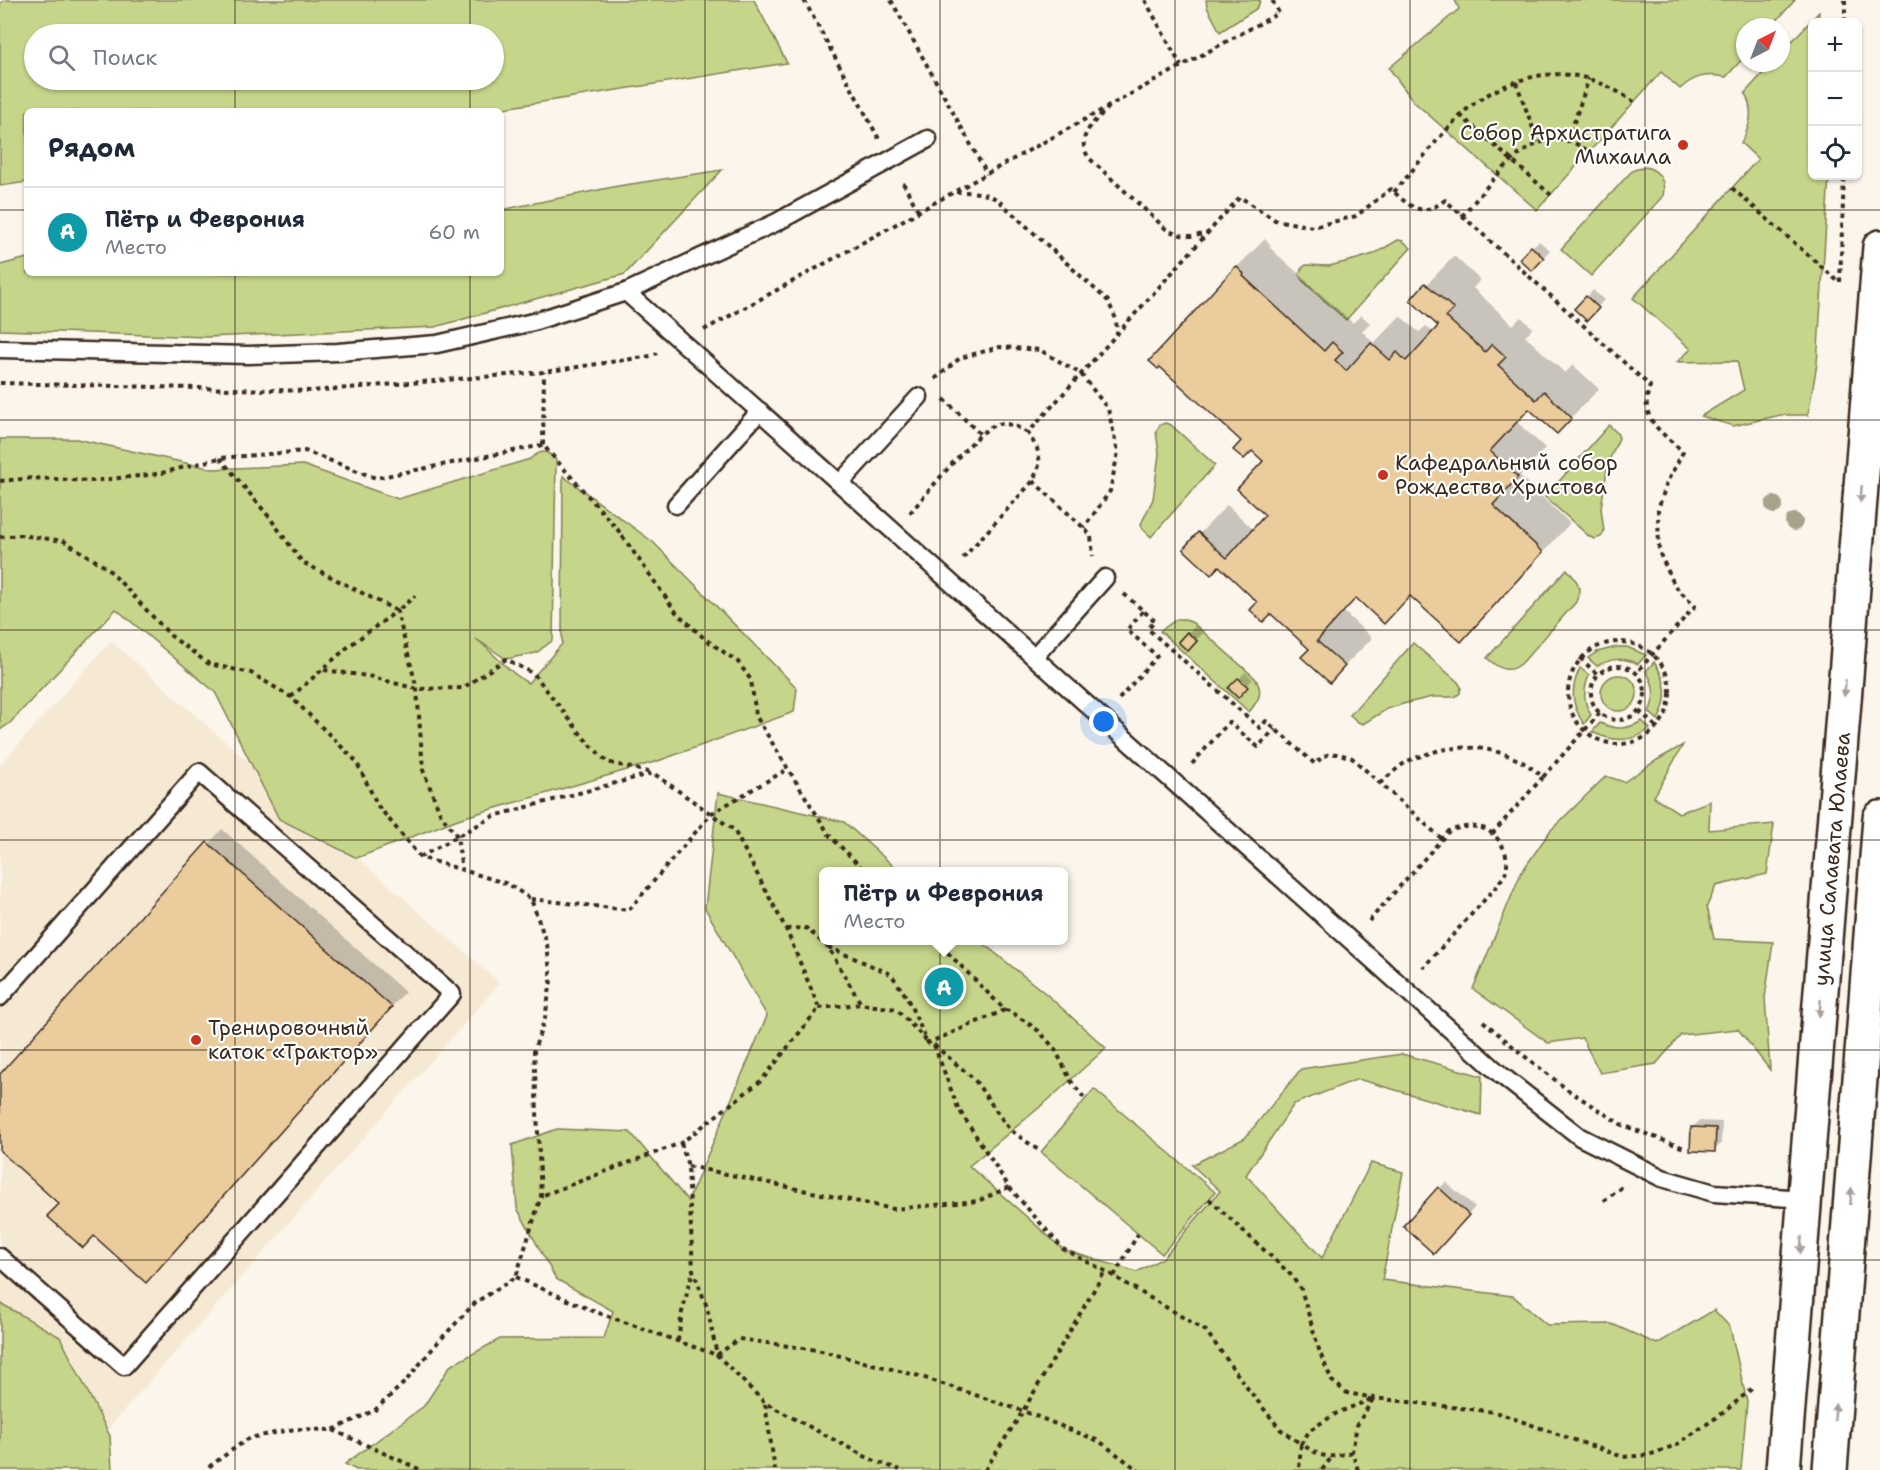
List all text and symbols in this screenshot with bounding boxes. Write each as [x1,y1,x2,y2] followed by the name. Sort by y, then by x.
[1736,18,1790,72] north arrow
[1808,18,1862,180] map controls
[1808,18,1862,72] button: +
[24,24,504,90] search box
[45,41,78,74] icon: search
[93,43,157,72] text: Поиск
[1808,72,1862,126] button: −
[1460,119,1671,171] place label: Собор Архистратига Михаила
[1808,126,1862,180] button: locate
[48,130,135,165] text: Рядом
[1676,138,1690,152] marker: Собор Архистратига Михаила
[105,205,305,234] text: Пётр и Феврония
[60,219,75,245] text: A
[428,219,480,245] text: 60 m
[105,234,167,260] text: Место
[1395,449,1618,501] place label: Кафедральный собор Рождества Христова
[1376,468,1390,482] marker: Кафедральный собор Рождества Христова
[1856,484,1865,503] one-way arrow
[1840,679,1850,698] one-way arrow
[1089,707,1118,736] your location
[1807,731,1857,987] street label: улица Салавата Юлаева
[819,867,1068,945] popup
[843,879,1044,908] text: Пётр и Феврония
[843,908,905,934] text: Место
[924,964,964,1010] pin: A
[1815,999,1825,1018] one-way arrow
[208,1014,378,1066] place label: Тренировочный каток «Трактор»
[189,1033,203,1047] marker: Тренировочный каток «Трактор»
[1846,1187,1856,1206] one-way arrow
[1796,1235,1806,1254] one-way arrow
[1830,1402,1839,1421] one-way arrow

